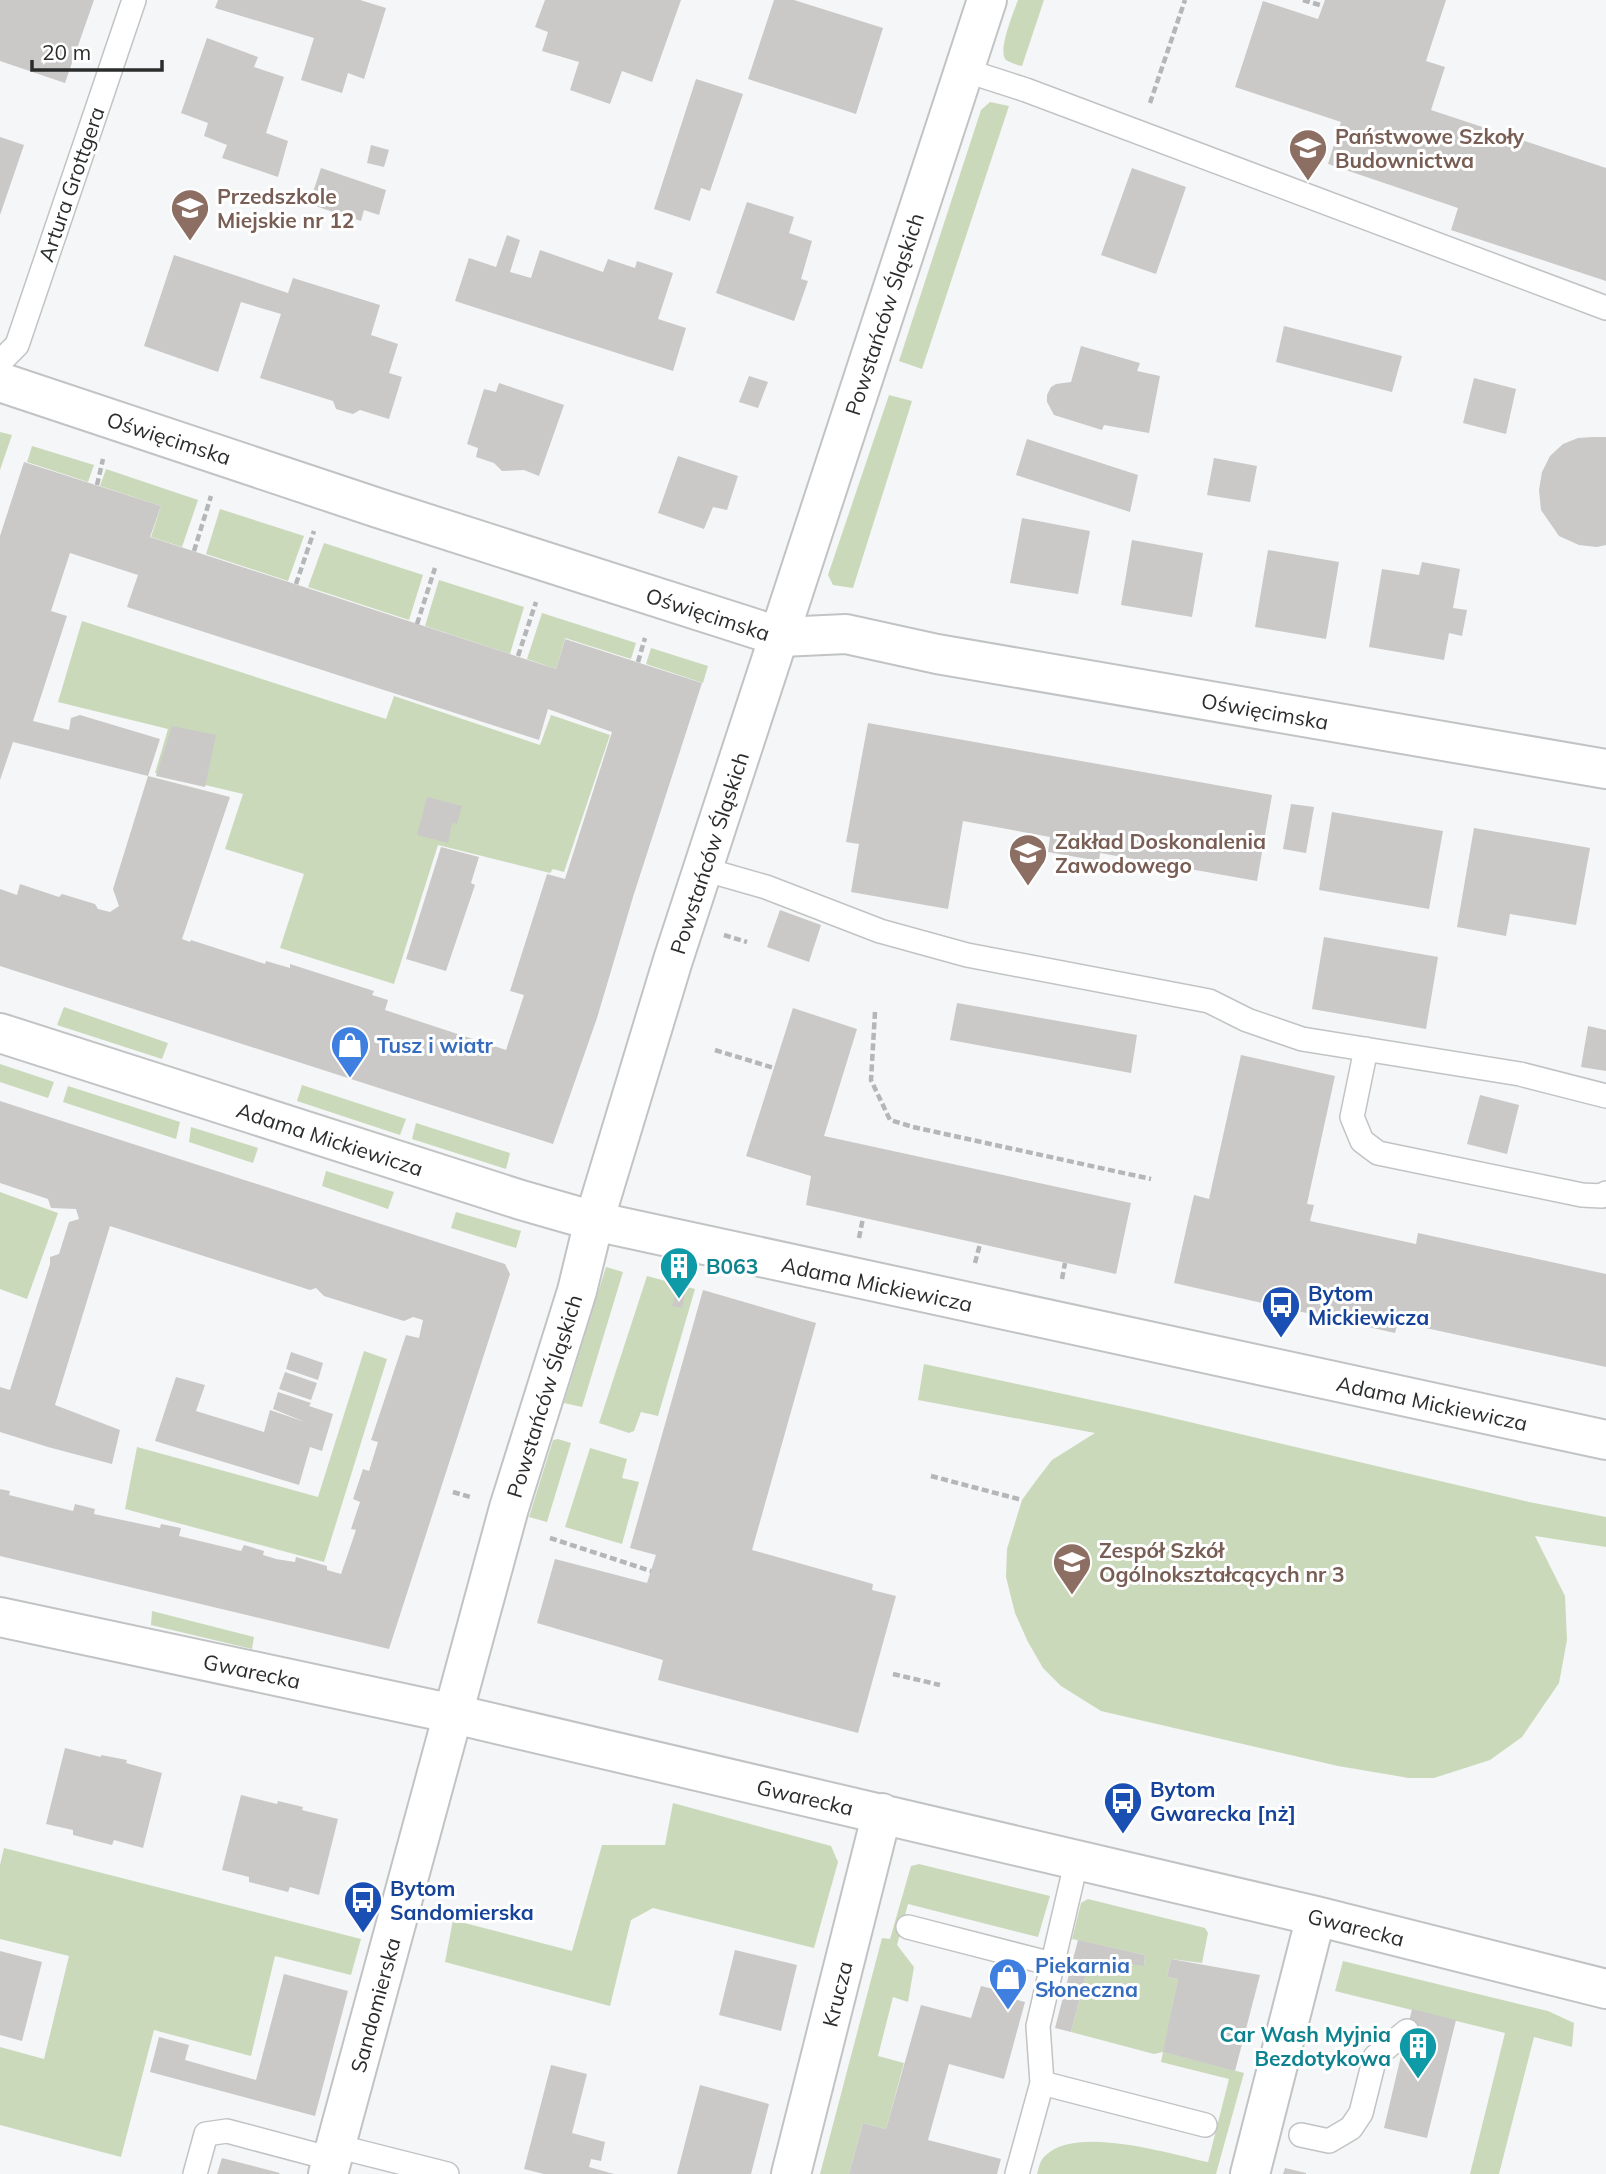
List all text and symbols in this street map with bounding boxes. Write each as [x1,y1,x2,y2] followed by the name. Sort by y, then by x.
[32,28,161,72] scale bar
[42,39,91,65] text: 20 m
[32,103,110,265] street label: Artura Grottgera
[1335,123,1525,173] place label: Państwowe Szkoły Budownictwa
[1287,127,1329,182] school or university icon: Państwowe Szkoły Budownictwa
[217,183,354,233] place label: Przedszkole Miejskie nr 12
[169,187,211,242] school or university icon: Przedszkole Miejskie nr 12
[839,210,929,418] street label: Powstańców Śląskich
[104,406,234,470] street label: Oświęcimska
[643,582,773,646] street label: Oświęcimska
[1199,687,1331,735] street label: Oświęcimska
[664,749,754,957] street label: Powstańców Śląskich
[1055,828,1266,878] place label: Zakład Doskonalenia Zawodowego
[1007,832,1049,887] school or university icon: Zakład Doskonalenia Zawodowego
[329,1024,371,1079] shop icon: Tusz i wiatr
[377,1032,493,1058] place label: Tusz i wiatr
[233,1097,427,1181] street label: Adama Mickiewicza
[658,1245,700,1300] building icon: B063
[779,1251,975,1317] street label: Adama Mickiewicza
[706,1253,758,1279] place label: B063
[1308,1280,1429,1330] place label: Bytom Mickiewicza
[1260,1284,1302,1339] bus stop icon: Bytom Mickiewicza
[501,1291,587,1501] street label: Powstańców Śląskich
[1334,1370,1530,1436] street label: Adama Mickiewicza
[1099,1537,1345,1587] place label: Zespół Szkół Ogólnokształcących nr 3
[1051,1541,1093,1596] school or university icon: Zespół Szkół Ogólnokształcących nr 3
[201,1648,303,1694] street label: Gwarecka
[754,1773,856,1821] street label: Gwarecka
[1150,1776,1296,1826] place label: Bytom Gwarecka [nż]
[1102,1780,1144,1835] bus stop icon: Bytom Gwarecka [nż]
[390,1875,534,1925] place label: Bytom Sandomierska
[342,1879,384,1934] bus stop icon: Bytom Sandomierska
[1305,1902,1407,1952] street label: Gwarecka
[344,1935,406,2075] street label: Sandomierska
[1035,1952,1138,2002] place label: Piekarnia Słoneczna
[987,1956,1029,2011] shop icon: Piekarnia Słoneczna
[816,1958,858,2030] street label: Krucza
[1219,2021,1391,2071] place label: Car Wash Myjnia Bezdotykowa
[1397,2025,1439,2080] building icon: Car Wash Myjnia Bezdotykowa

